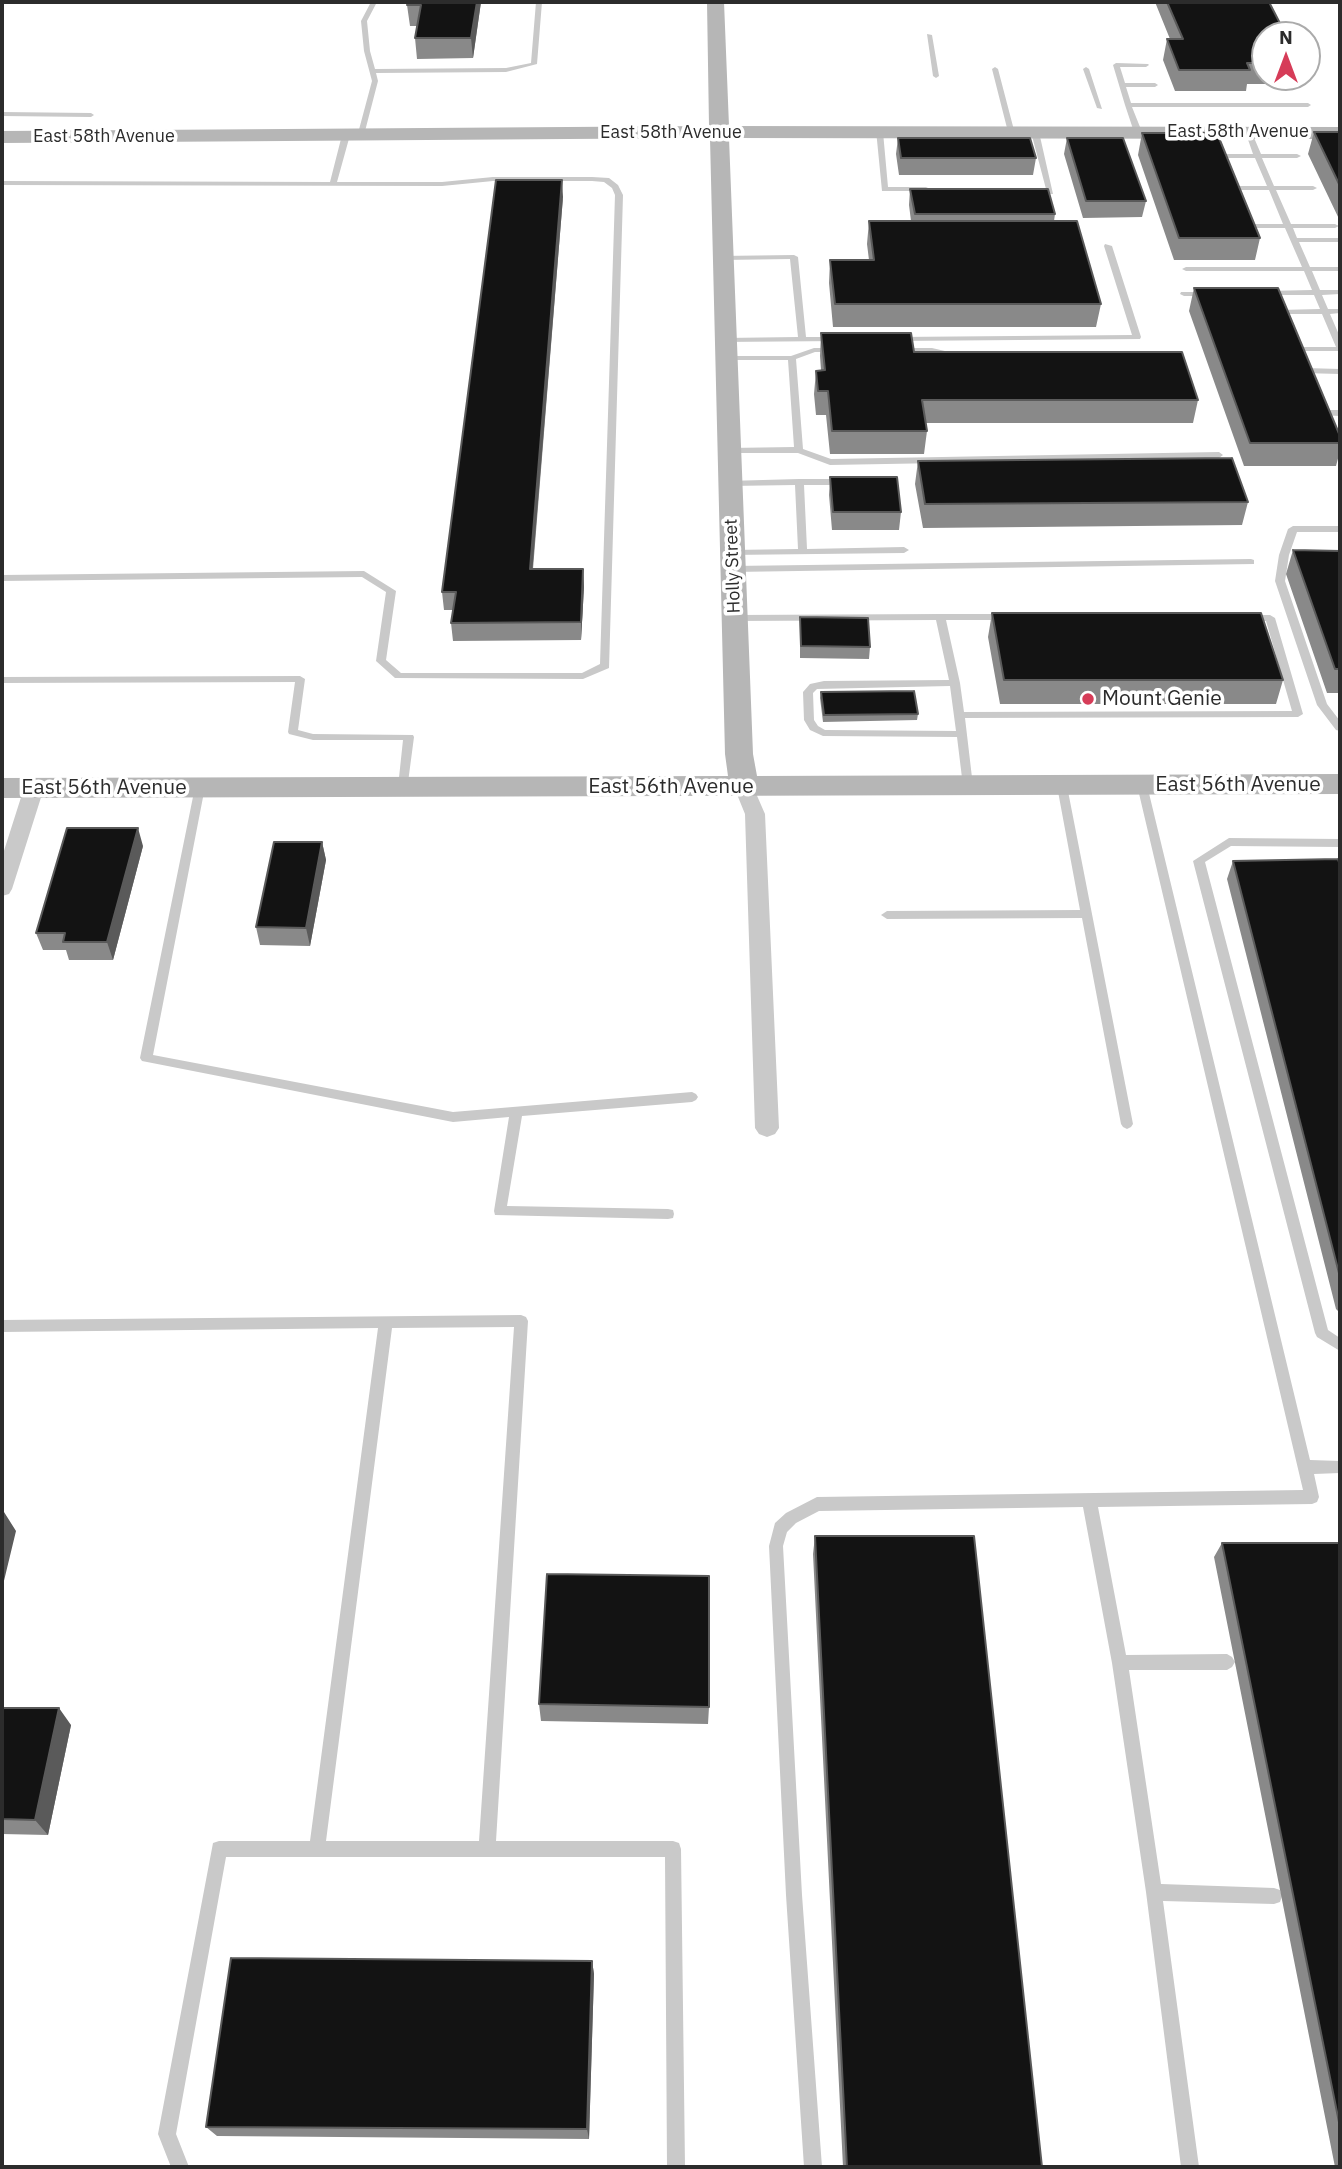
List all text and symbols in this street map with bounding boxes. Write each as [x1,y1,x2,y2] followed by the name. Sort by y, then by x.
[1251,21,1321,91] north arrow
[1279,25,1293,49] text: N
[1167,121,1309,143] street label: East 58th Avenue
[600,122,742,144] street label: East 58th Avenue
[33,126,175,148] street label: East 58th Avenue
[721,518,745,614] street label: Holly Street
[1102,686,1222,712] place label: Mount Genie
[1080,691,1096,707] marker: Mount Genie
[1155,772,1321,798] street label: East 56th Avenue
[588,774,754,800] street label: East 56th Avenue
[21,775,187,801] street label: East 56th Avenue

